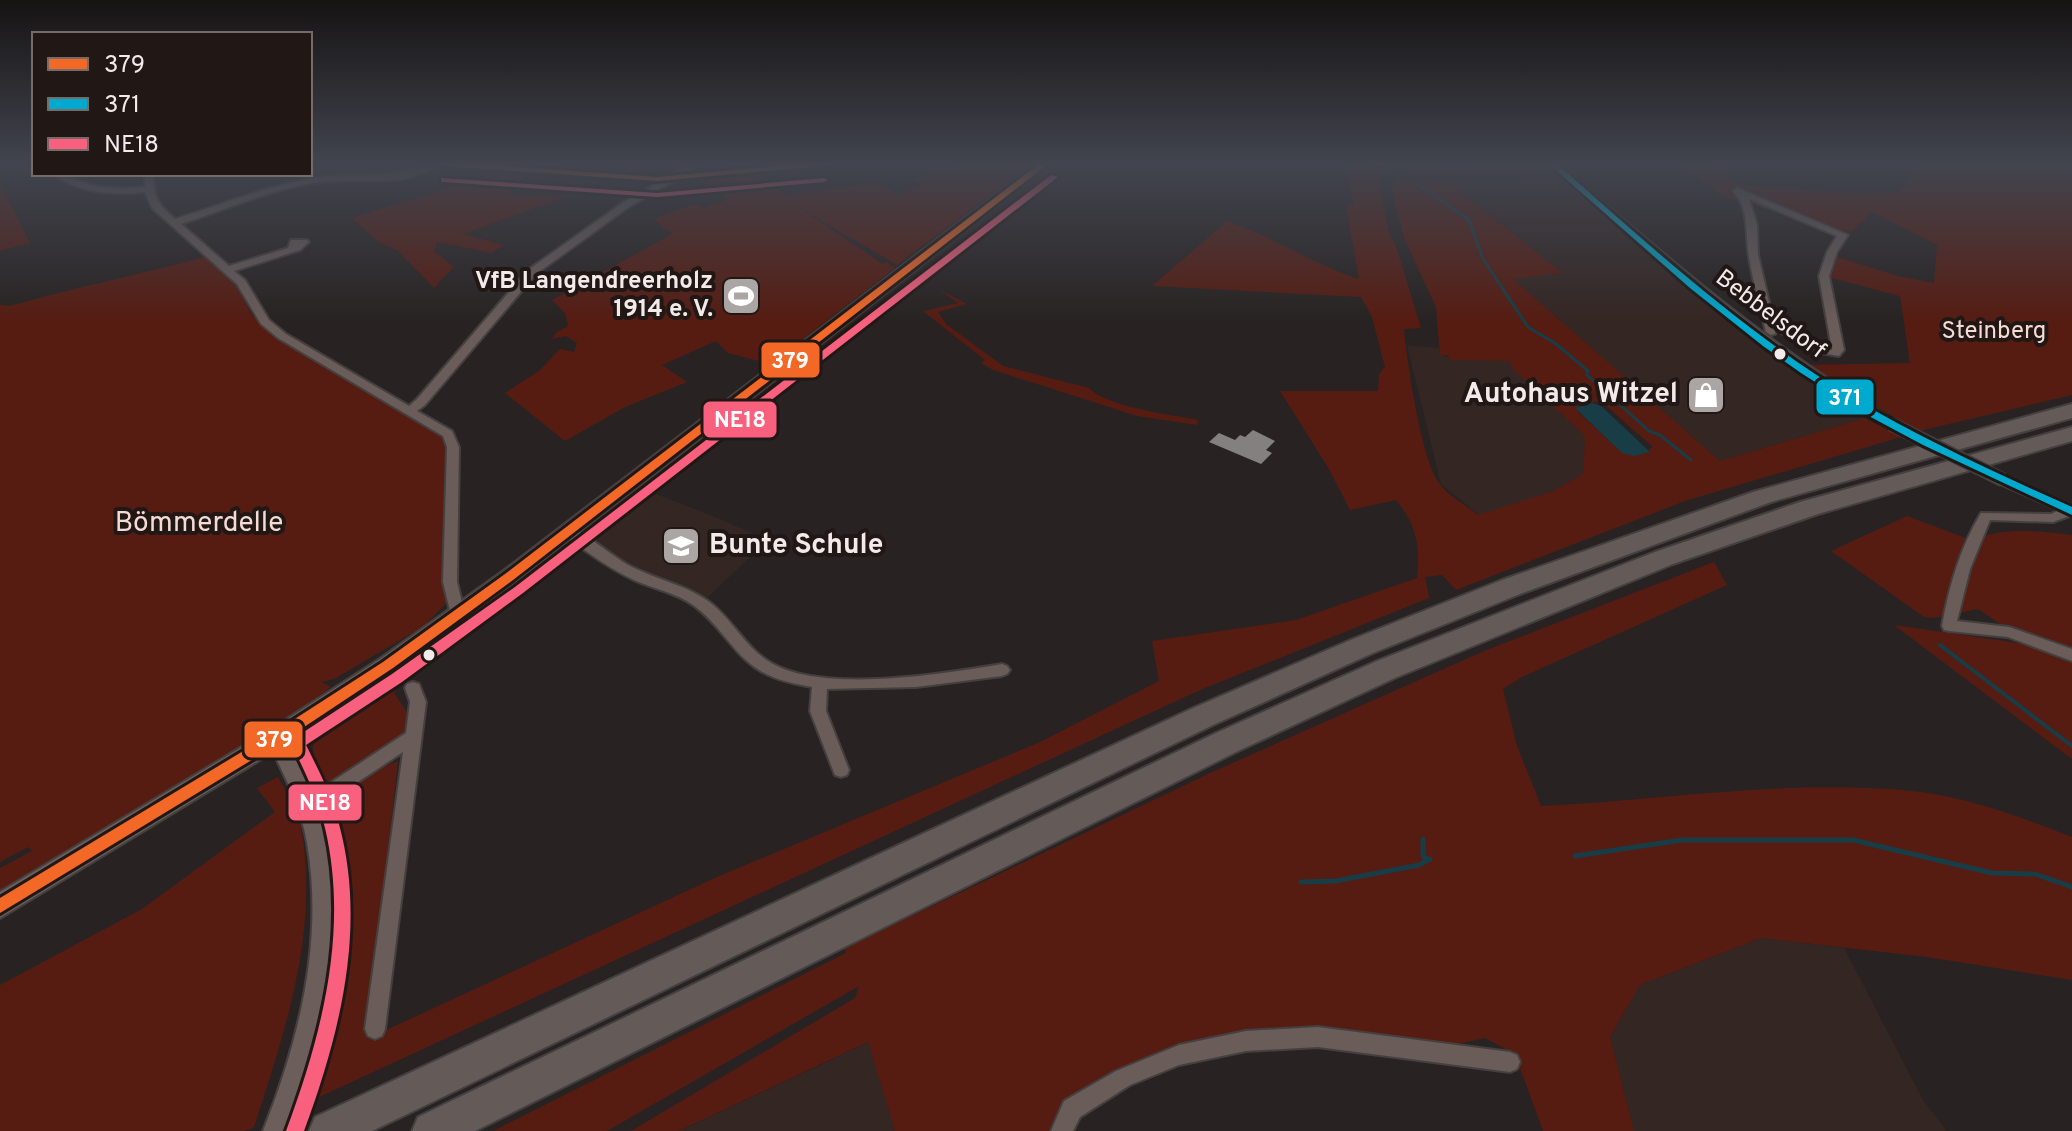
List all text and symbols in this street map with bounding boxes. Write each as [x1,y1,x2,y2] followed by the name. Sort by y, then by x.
[32,32,312,176] legend
[104,51,145,81] text: 379
[104,91,140,121] text: 371
[104,131,159,161] text: NE18
[1709,264,1831,366] street label: Bebbelsdorf
[475,267,713,325] place label: VfB Langendreerholz 1914 e. V.
[720,275,762,317] sports icon: VfB Langendreerholz 1914 e. V.
[1942,317,2046,347] park label: Steinberg
[760,341,821,379] line badge: 379
[1772,346,1788,362] unlabelled marker
[771,349,809,376] text: 379
[1685,374,1727,416] shop icon: Autohaus Witzel
[1464,377,1678,413] place label: Autohaus Witzel
[1815,378,1875,416] line badge: 371
[1828,386,1862,413] text: 371
[702,400,778,439] line badge: NE18
[714,408,766,435] text: NE18
[115,506,283,542] park label: Bömmerdelle
[660,525,702,567] school or university icon: Bunte Schule
[709,528,883,564] place label: Bunte Schule
[421,647,437,663] unlabelled marker
[243,720,304,759] line badge: 379
[255,728,293,755] text: 379
[287,783,363,822] line badge: NE18
[299,791,351,818] text: NE18

